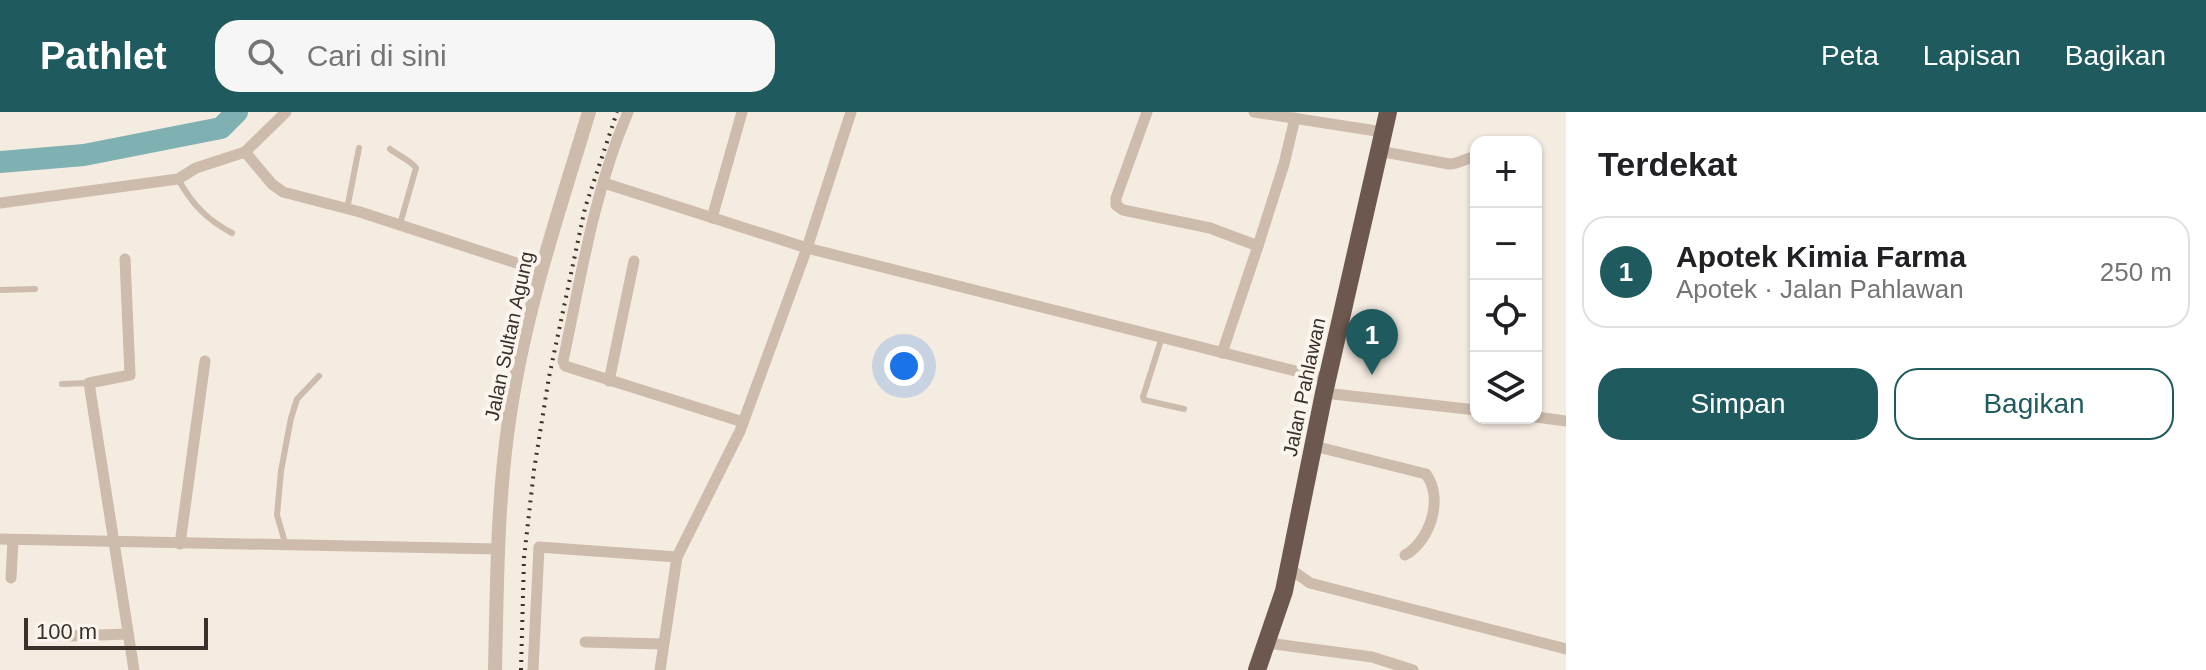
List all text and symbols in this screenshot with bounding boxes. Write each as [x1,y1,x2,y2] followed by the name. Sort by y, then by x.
[215,20,775,92] search box
[243,34,287,78] icon: search
[40,35,167,77] text: Pathlet
[307,39,447,72] text: Cari di sini
[1821,40,1879,71] text: Peta
[1923,40,2021,71] text: Lapisan
[2065,40,2166,71] text: Bagikan
[1470,136,1542,424] map controls
[1470,136,1542,208] button: +
[1598,145,1737,183] text: Terdekat
[1470,208,1542,280] button: −
[1676,240,1966,273] text: Apotek Kimia Farma
[480,249,538,423] street label: Jalan Sultan Agung
[1619,257,1633,287] text: 1
[2100,257,2172,287] text: 250 m
[1676,274,1964,304] text: Apotek · Jalan Pahlawan
[1470,280,1542,352] button: locate
[1346,309,1398,375] pin: 1
[1279,316,1329,458] street label: Jalan Pahlawan
[884,346,924,386] your location
[1470,352,1542,424] button: layers
[1598,368,1878,440] button: Simpan
[1894,368,2174,440] button: Bagikan
[24,614,208,650] scale bar
[36,619,97,644] text: 100 m

